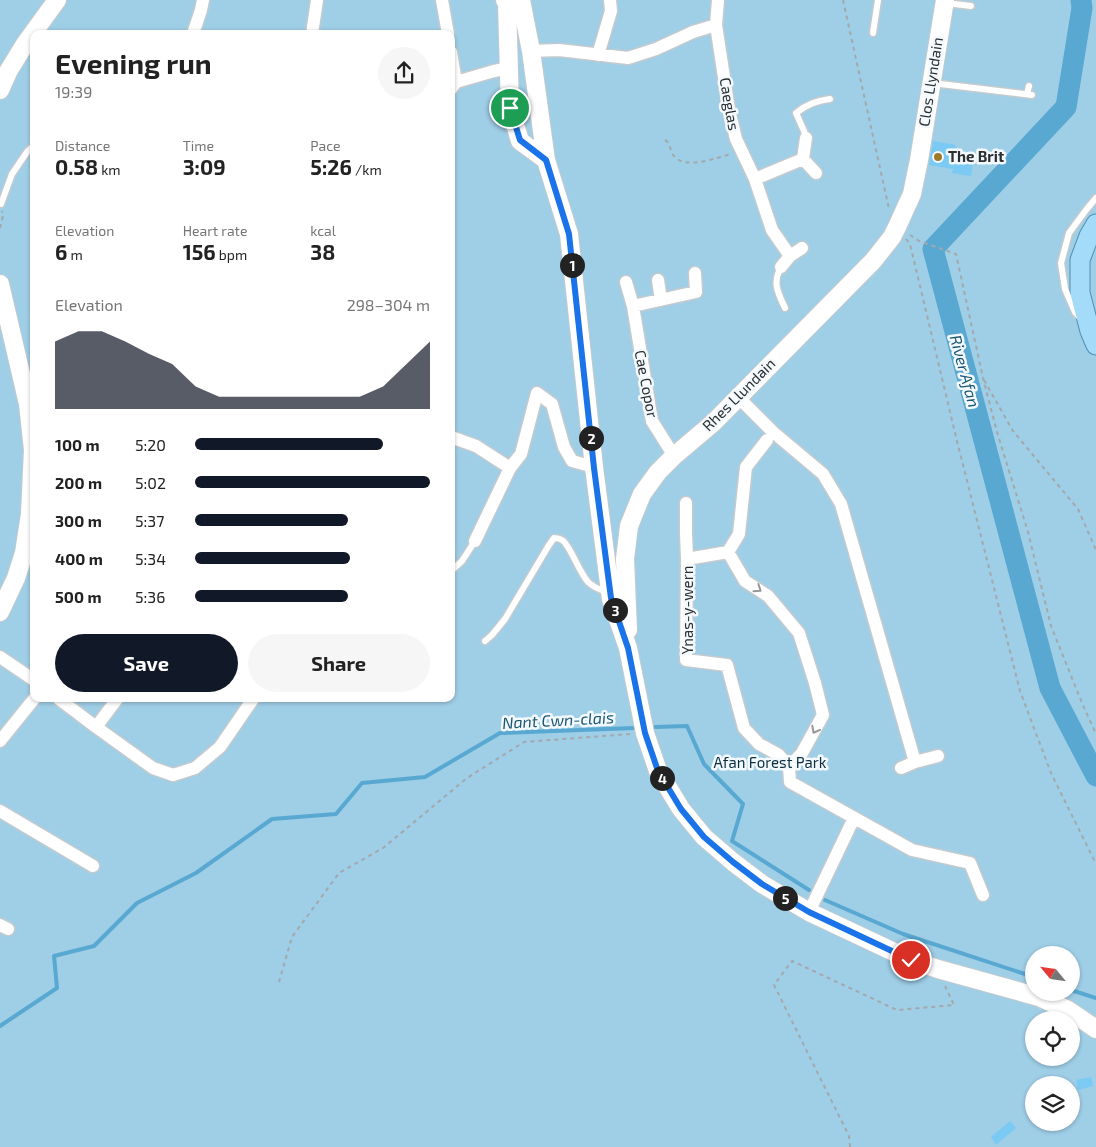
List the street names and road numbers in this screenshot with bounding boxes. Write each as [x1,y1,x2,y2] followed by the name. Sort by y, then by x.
[914,36,946,128] street label: Clos Llyndain
[716,76,743,132] street label: Caeglas
[632,348,662,419] street label: Cae Copor
[698,354,778,434] street label: Rhes Llundain
[678,566,696,654] street label: Ynas-y-wern

